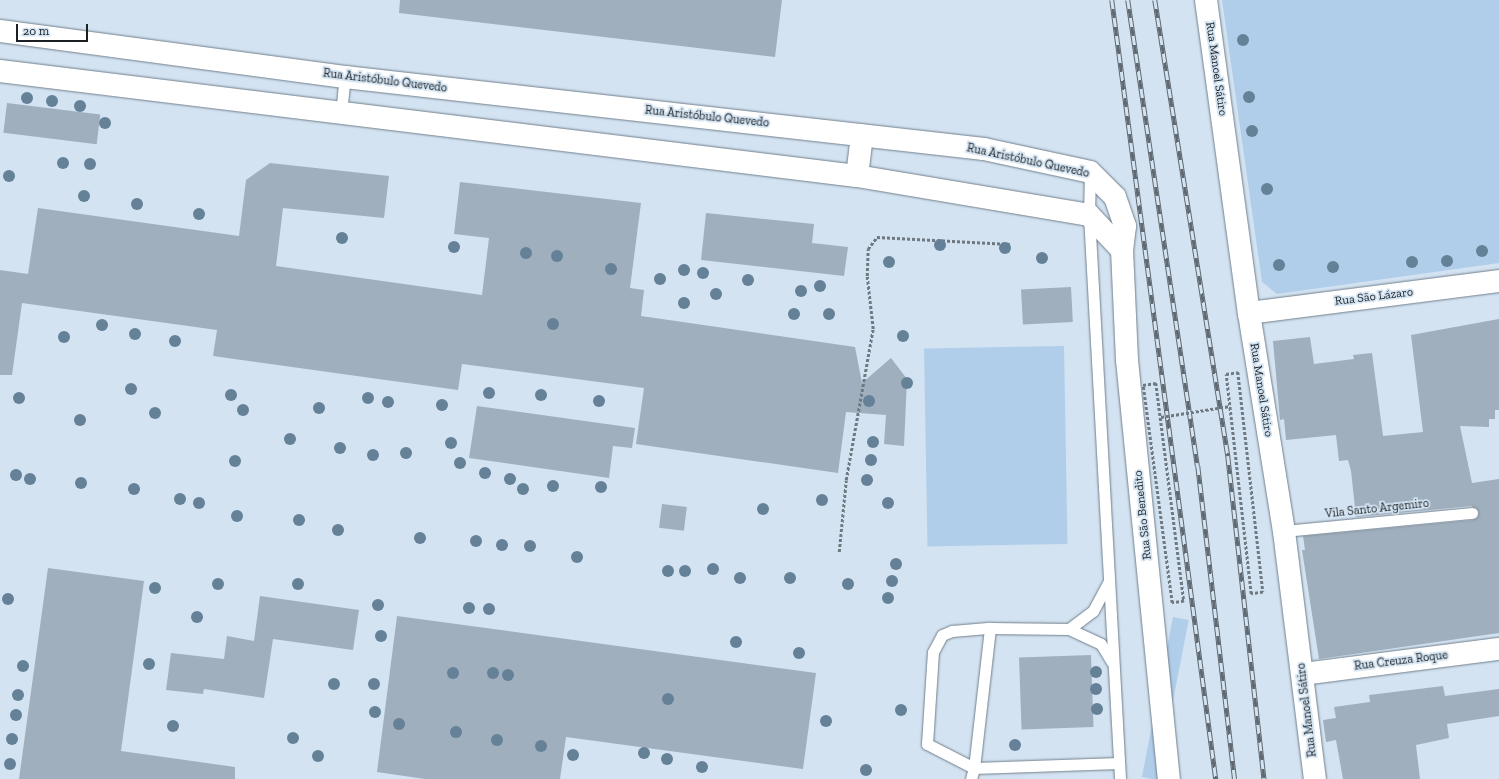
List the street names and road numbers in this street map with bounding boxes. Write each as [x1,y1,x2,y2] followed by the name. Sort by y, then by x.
[1202,21,1230,117] street label: Rua Manoel Sátiro
[322,66,448,96] street label: Rua Aristóbulo Quevedo
[644,103,770,131] street label: Rua Aristóbulo Quevedo
[965,141,1091,181] street label: Rua Aristóbulo Quevedo
[1334,285,1414,309] street label: Rua São Lázaro
[1246,342,1276,438] street label: Rua Manoel Sátiro
[1131,470,1155,560] street label: Rua São Benedito
[1324,496,1430,522] street label: Vila Santo Argemiro
[1353,648,1449,674] street label: Rua Creuza Roque
[1294,662,1320,758] street label: Rua Manoel Sátiro

